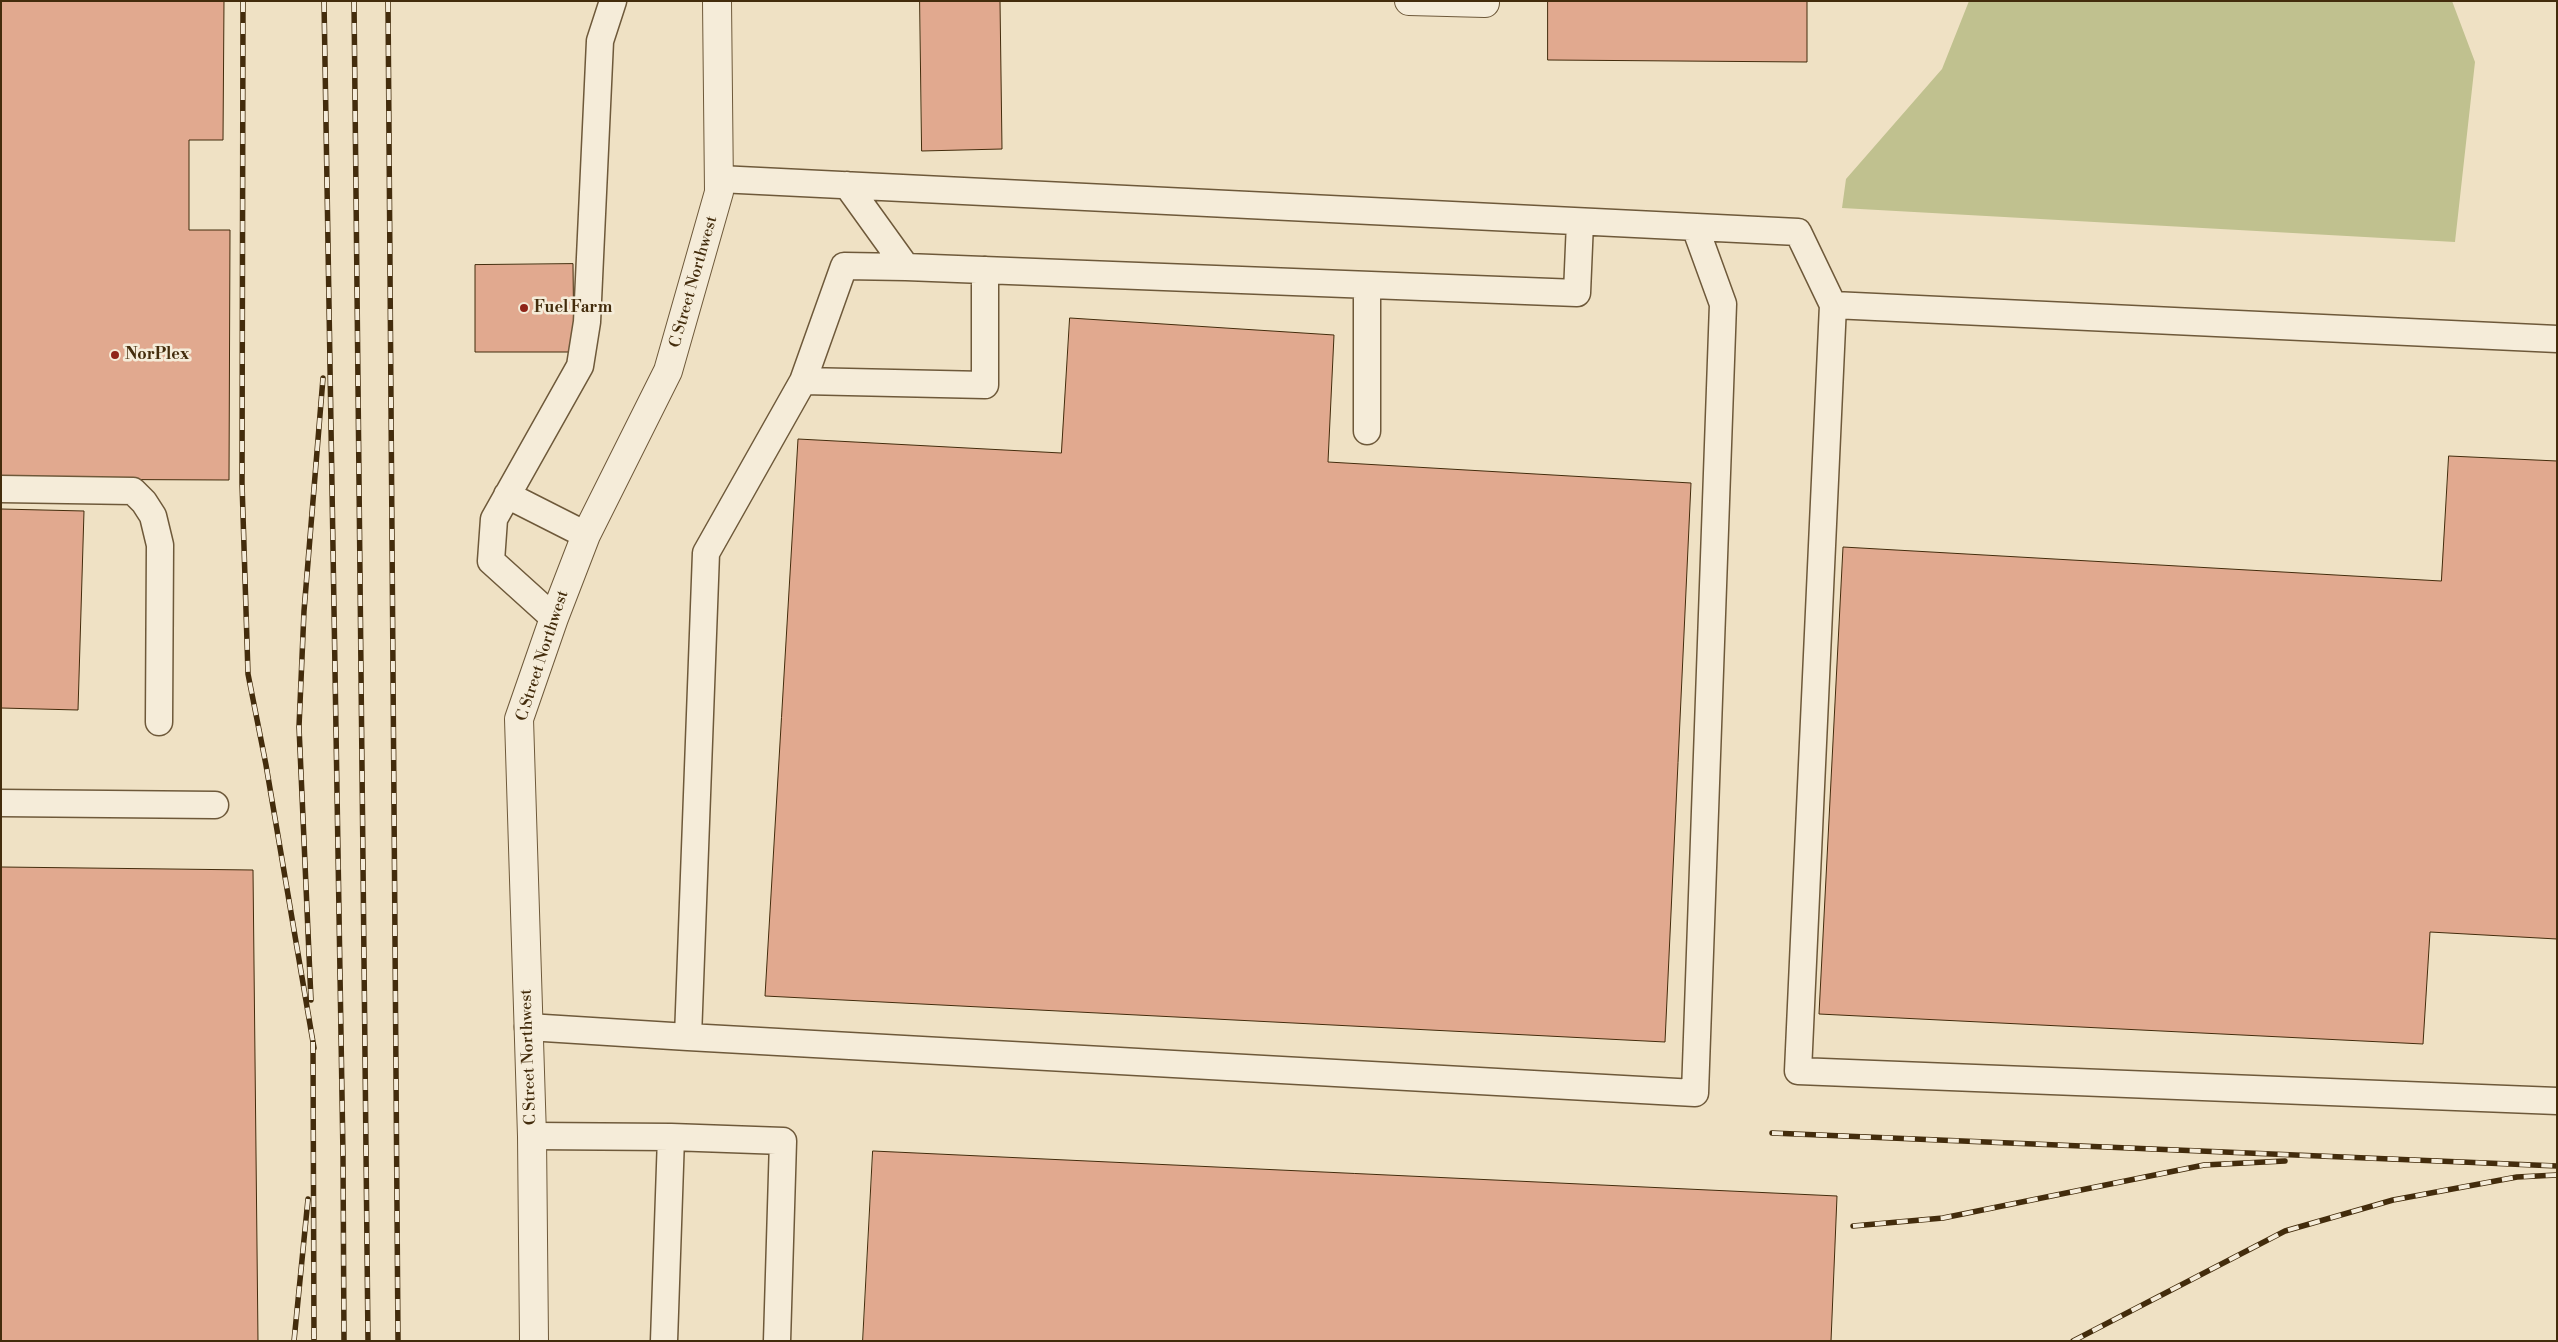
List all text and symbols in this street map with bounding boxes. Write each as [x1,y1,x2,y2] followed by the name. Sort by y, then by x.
[666,214,722,350] street label: C Street Northwest
[534,298,612,318] place label: Fuel Farm
[518,302,530,314] marker: Fuel Farm
[125,345,189,365] place label: NorPlex
[109,349,121,361] marker: NorPlex
[513,588,573,724] street label: C Street Northwest
[517,989,541,1125] street label: C Street Northwest

